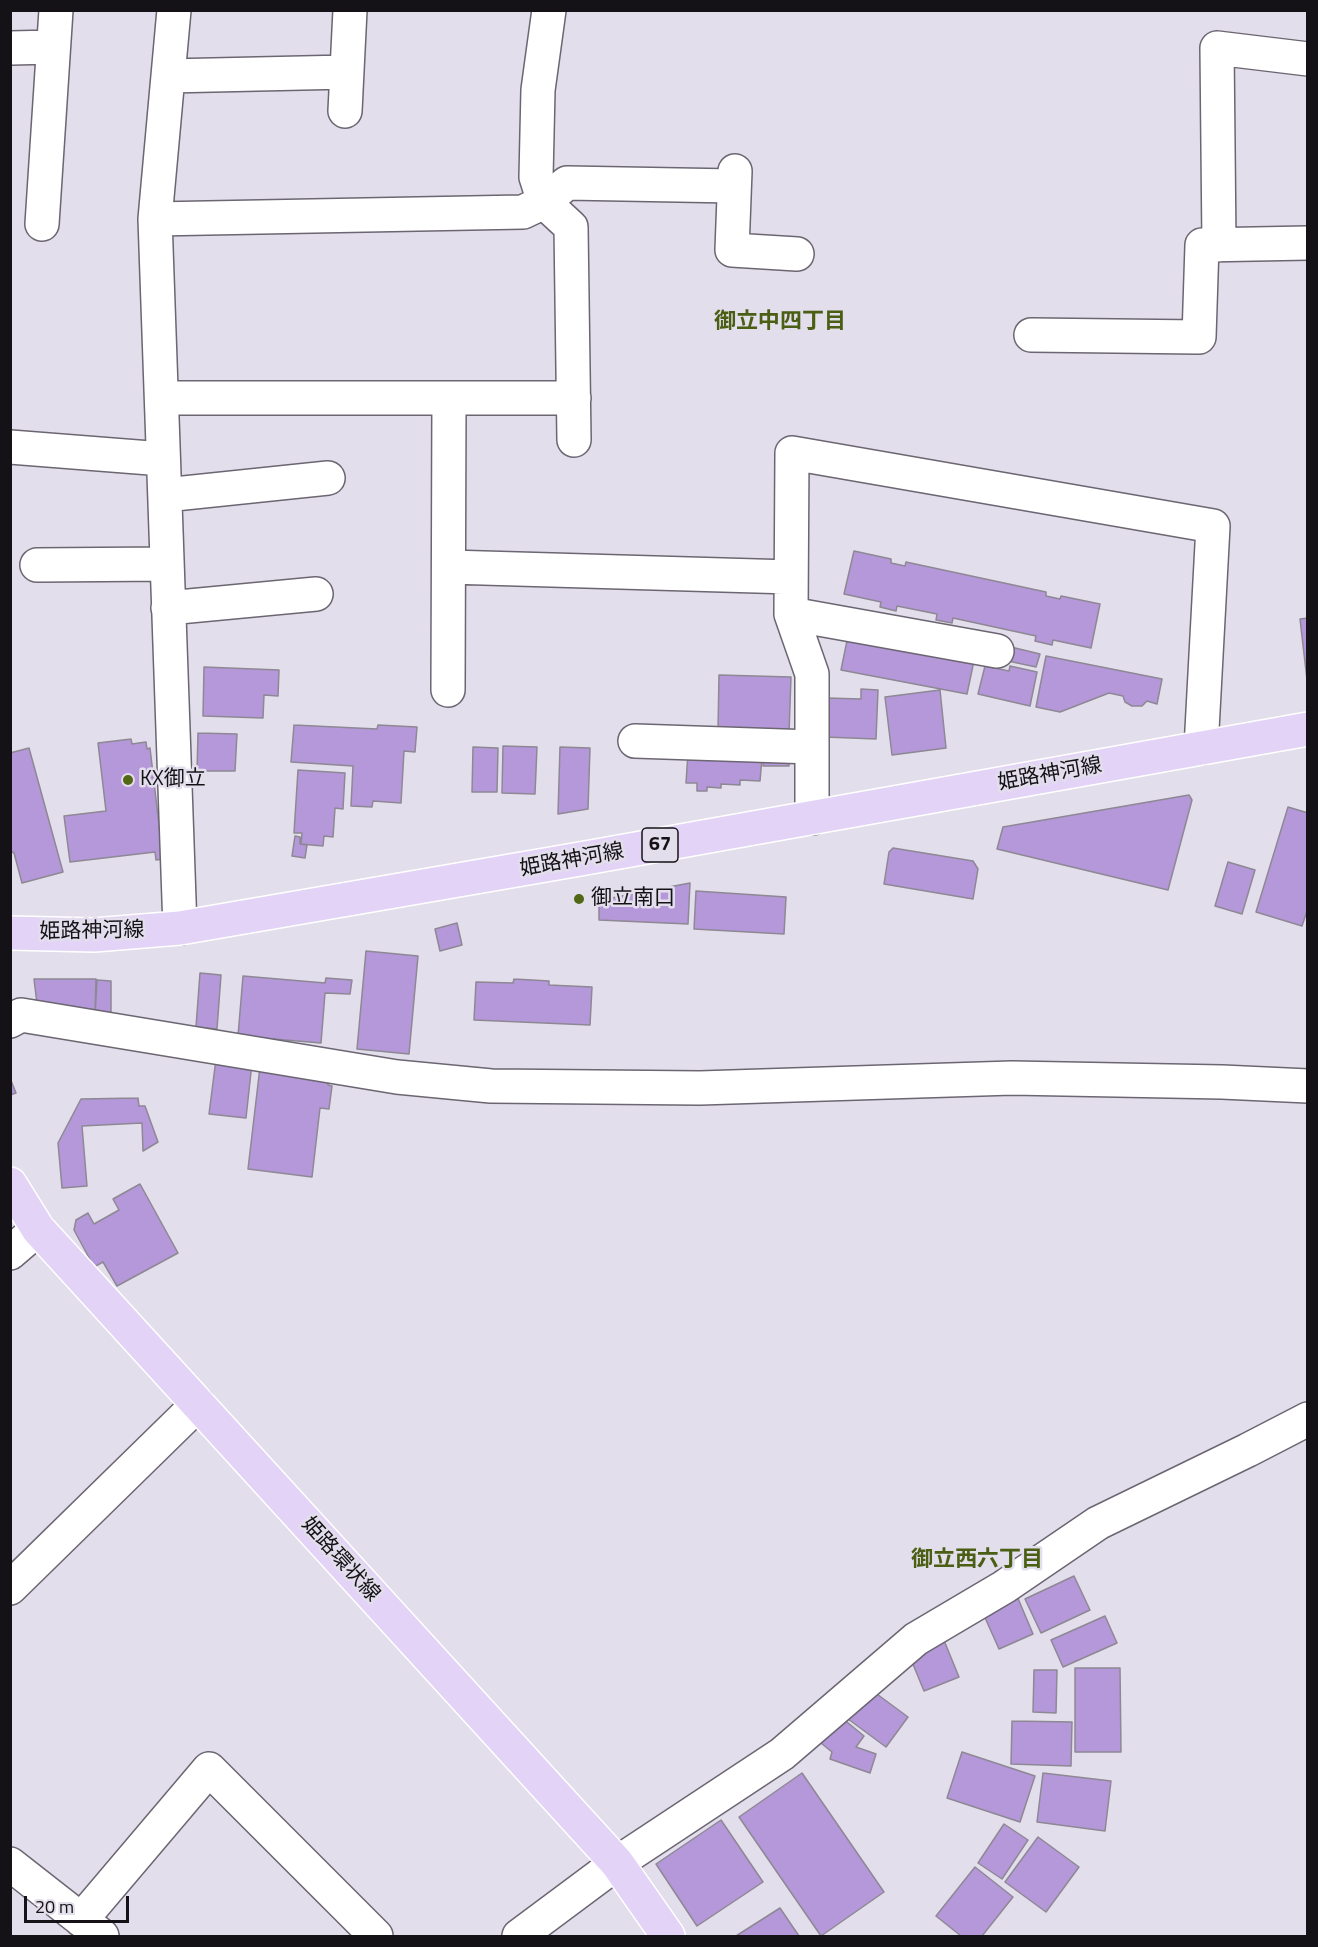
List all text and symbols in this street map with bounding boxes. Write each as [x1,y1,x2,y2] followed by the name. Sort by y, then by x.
[714,310,846,336] district label: 御立中四丁目
[996,753,1104,797] street label: 姫路神河線
[140,767,206,793] place label: KX御立
[121,773,135,787] marker: KX御立
[642,828,678,862] road number: 67
[518,839,626,883] street label: 姫路神河線
[591,886,675,912] place label: 御立南口
[572,892,586,906] marker: 御立南口
[39,918,145,946] street label: 姫路神河線
[296,1513,384,1607] street label: 姫路環状線
[911,1548,1043,1574] district label: 御立西六丁目
[27,1884,132,1922] scale bar
[35,1893,74,1920] text: 20 m

